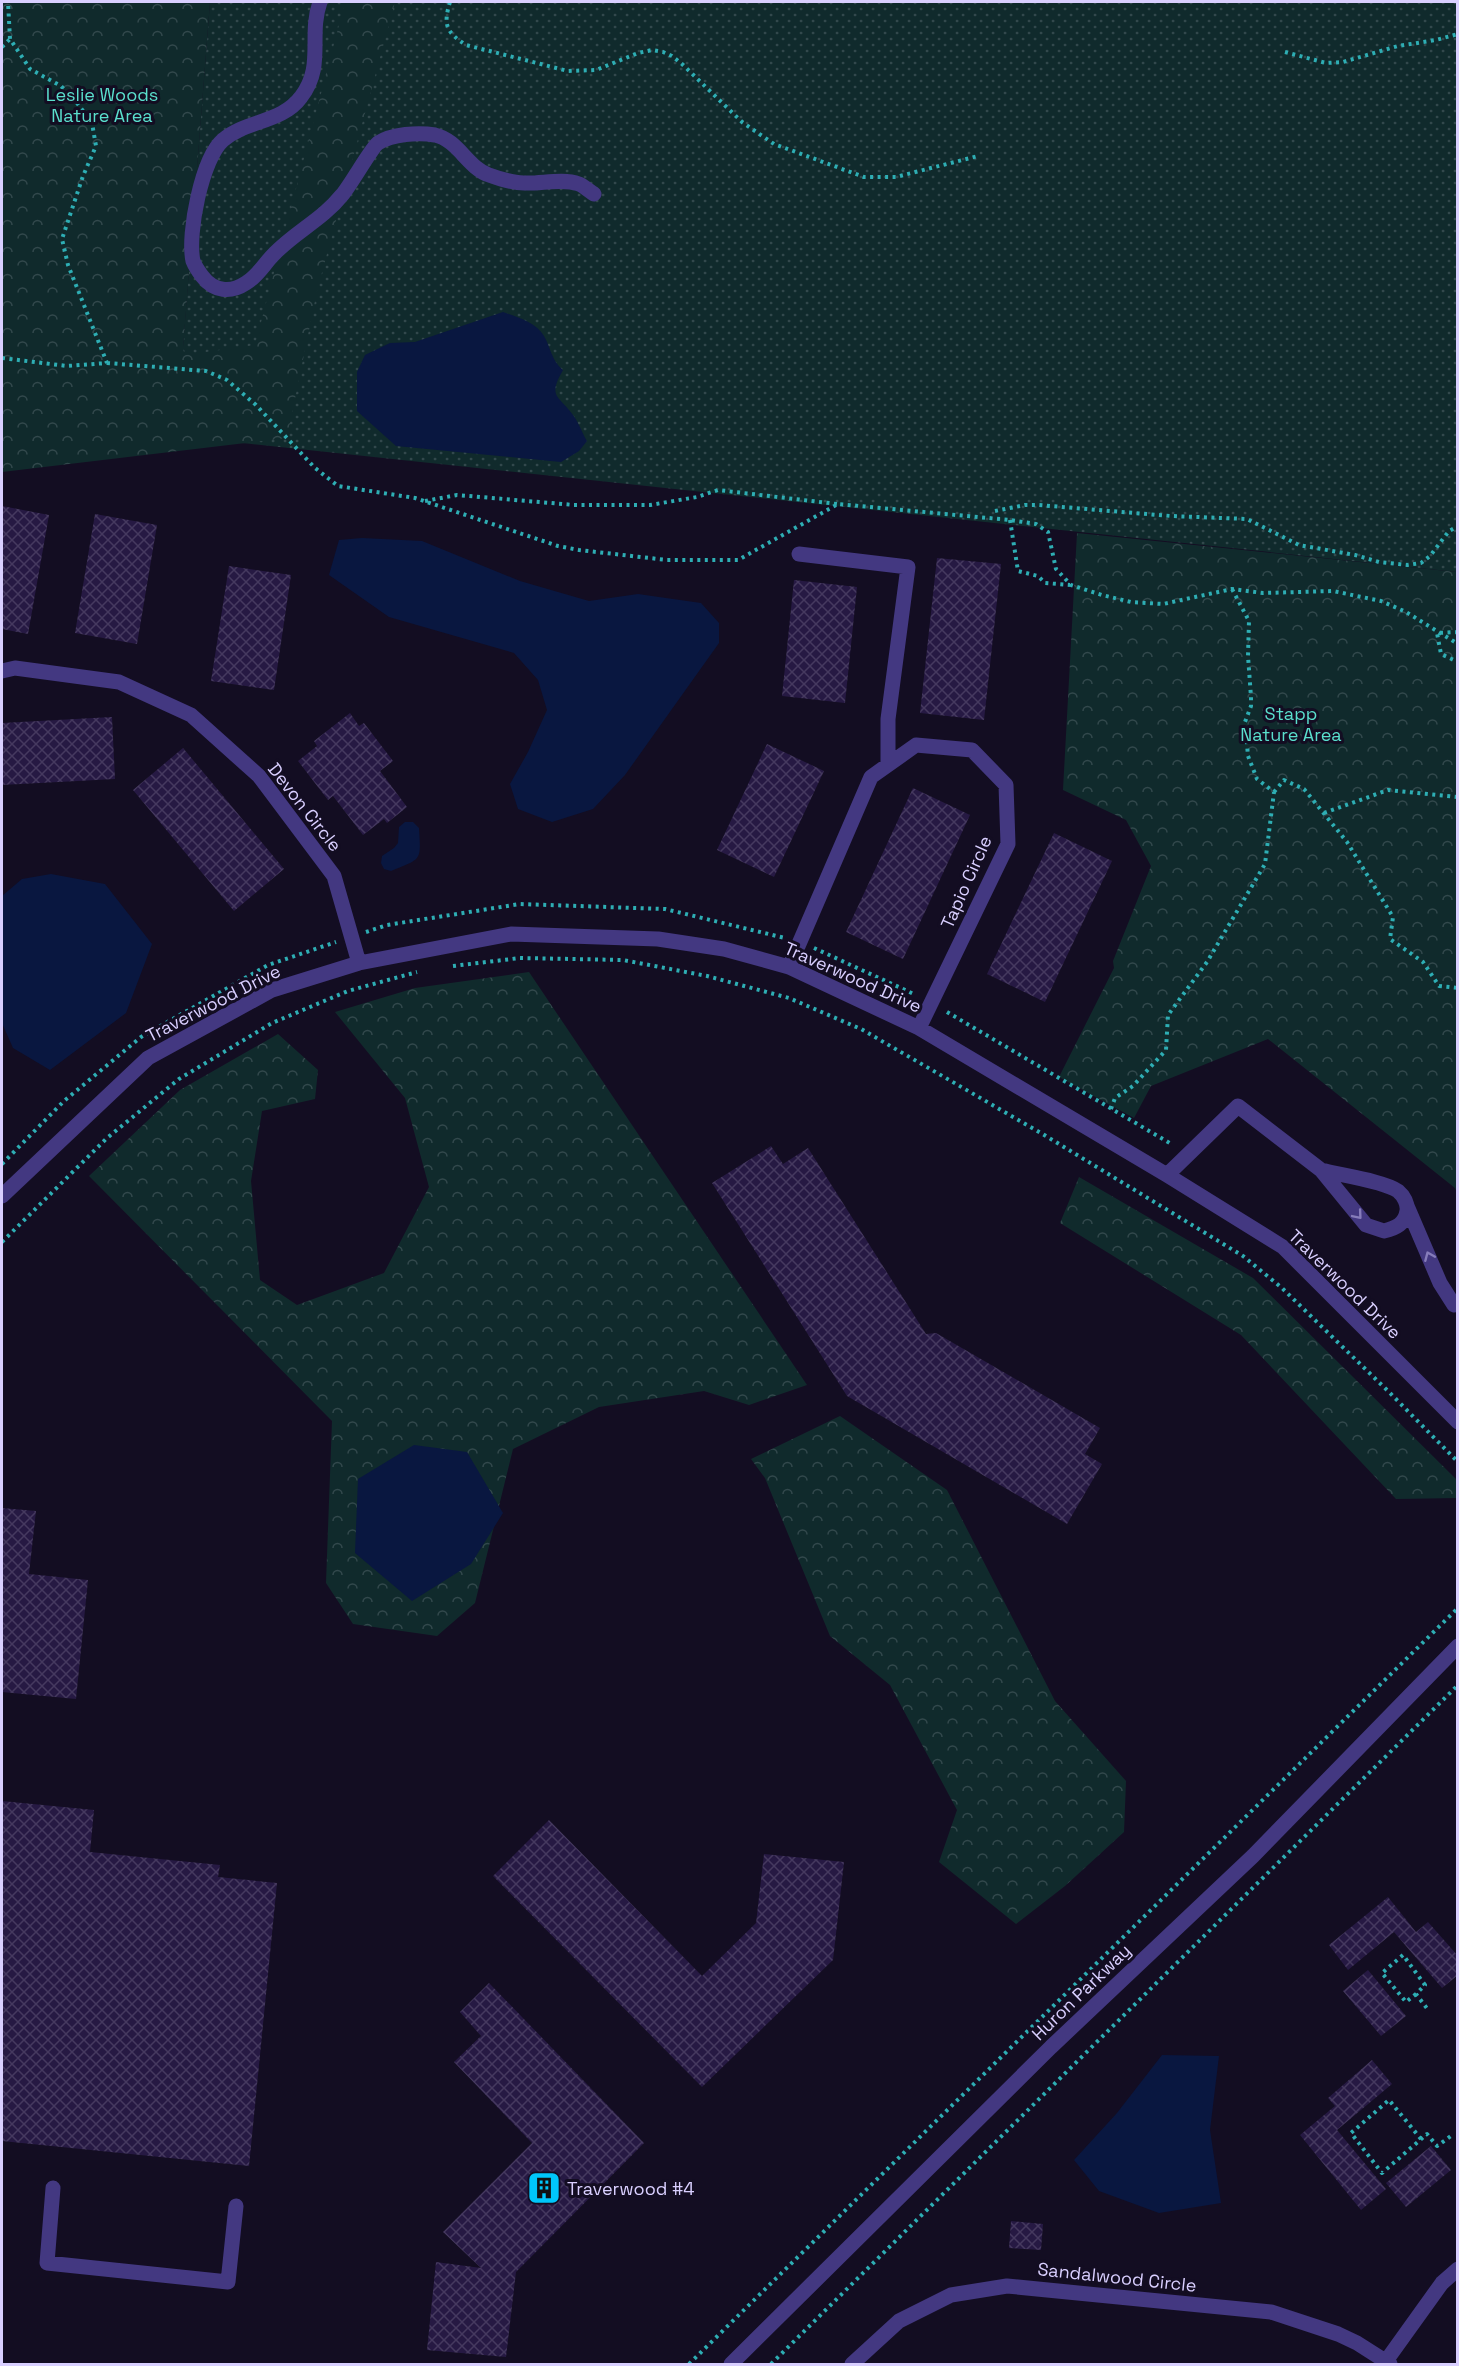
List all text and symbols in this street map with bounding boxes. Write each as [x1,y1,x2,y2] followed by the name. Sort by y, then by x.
[46,83,158,127] park label: Leslie Woods Nature Area
[1240,702,1342,746] park label: Stapp Nature Area
[263,758,347,856] street label: Devon Circle
[935,832,997,932] street label: Tapio Circle
[781,936,925,1018] street label: Traverwood Drive
[142,959,284,1047] street label: Traverwood Drive
[1351,1208,1362,1219] one-way arrow
[1284,1224,1406,1344] street label: Traverwood Drive
[1424,1252,1436,1263] one-way arrow
[1027,1939,1135,2045] street label: Huron Parkway
[526,2170,562,2206] building icon: Traverwood #4
[567,2177,695,2200] place label: Traverwood #4
[1036,2257,1198,2297] street label: Sandalwood Circle

